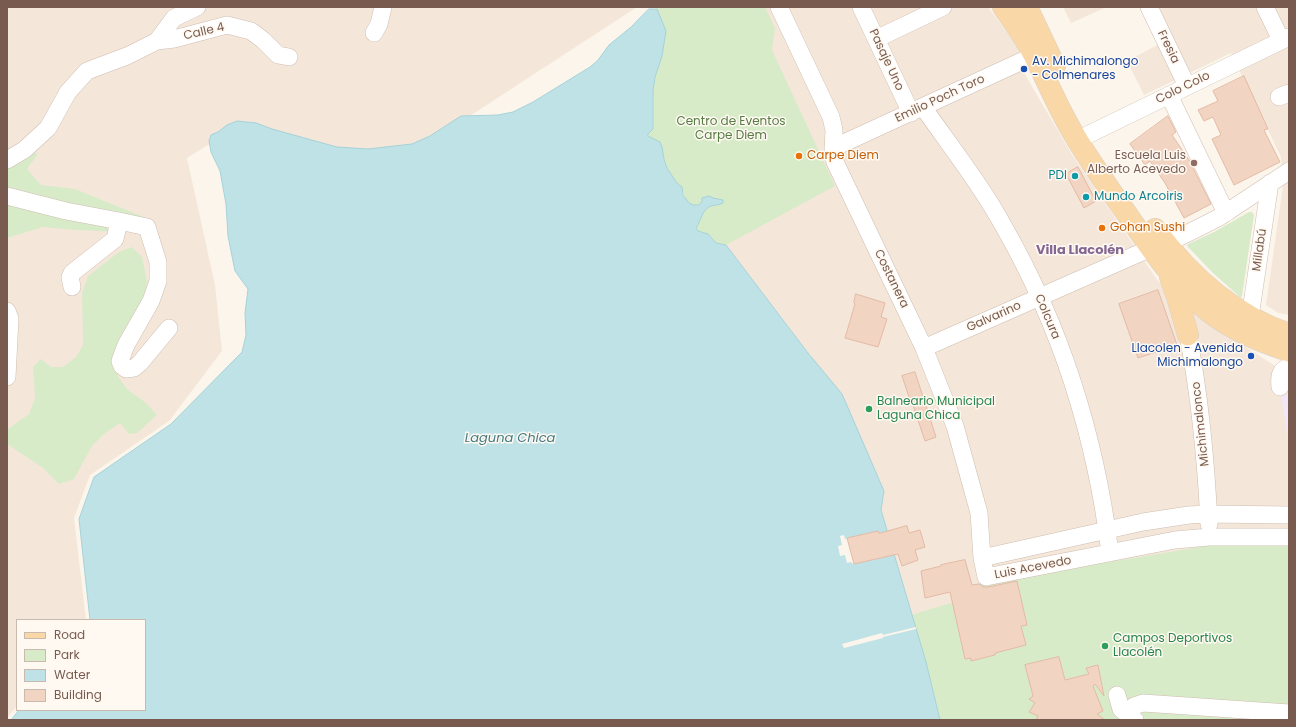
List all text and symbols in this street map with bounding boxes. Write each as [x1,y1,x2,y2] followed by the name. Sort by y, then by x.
[182,20,226,44] street label: Calle 4
[865,27,907,93] street label: Pasaje Uno
[1154,28,1182,66] street label: Fresia
[1032,55,1138,83] place label: Av. Michimalongo - Colmenares
[1019,64,1029,74] marker: Av. Michimalongo - Colmenares
[1154,69,1212,107] street label: Colo Colo
[893,72,987,126] street label: Emilio Poch Toro
[676,115,786,143] park label: Centro de Eventos Carpe Diem
[807,149,879,163] place label: Carpe Diem
[1087,149,1186,177] place label: Escuela Luis Alberto Acevedo
[794,151,804,161] marker: Carpe Diem
[1189,158,1199,168] marker: Escuela Luis Alberto Acevedo
[1049,169,1067,183] place label: PDI
[1070,171,1080,181] marker: PDI
[1094,190,1183,204] place label: Mundo Arcoiris
[1081,192,1091,202] marker: Mundo Arcoiris
[1110,221,1185,235] place label: Gohan Sushi
[1097,223,1107,233] marker: Gohan Sushi
[1250,228,1270,272] street label: Millabú
[1036,243,1124,259] district label: Villa Llacolén
[871,247,911,311] street label: Costanera
[1031,292,1063,342] street label: Colcura
[965,299,1023,335] street label: Galvarino
[1132,342,1243,370] place label: Llacolen - Avenida Michimalongo
[1246,351,1256,361] marker: Llacolen - Avenida Michimalongo
[1189,381,1213,467] street label: Michimalonco
[877,395,995,423] place label: Balneario Municipal Laguna Chica
[864,404,874,414] marker: Balneario Municipal Laguna Chica
[465,431,555,447] water label: Laguna Chica
[993,553,1073,583] street label: Luis Acevedo
[16,619,146,711] legend
[54,626,85,643] text: Road
[1113,632,1232,660] place label: Campos Deportivos Llacolén
[1100,641,1110,651] marker: Campos Deportivos Llacolén
[54,646,80,663] text: Park
[54,666,90,683] text: Water
[54,686,102,703] text: Building

